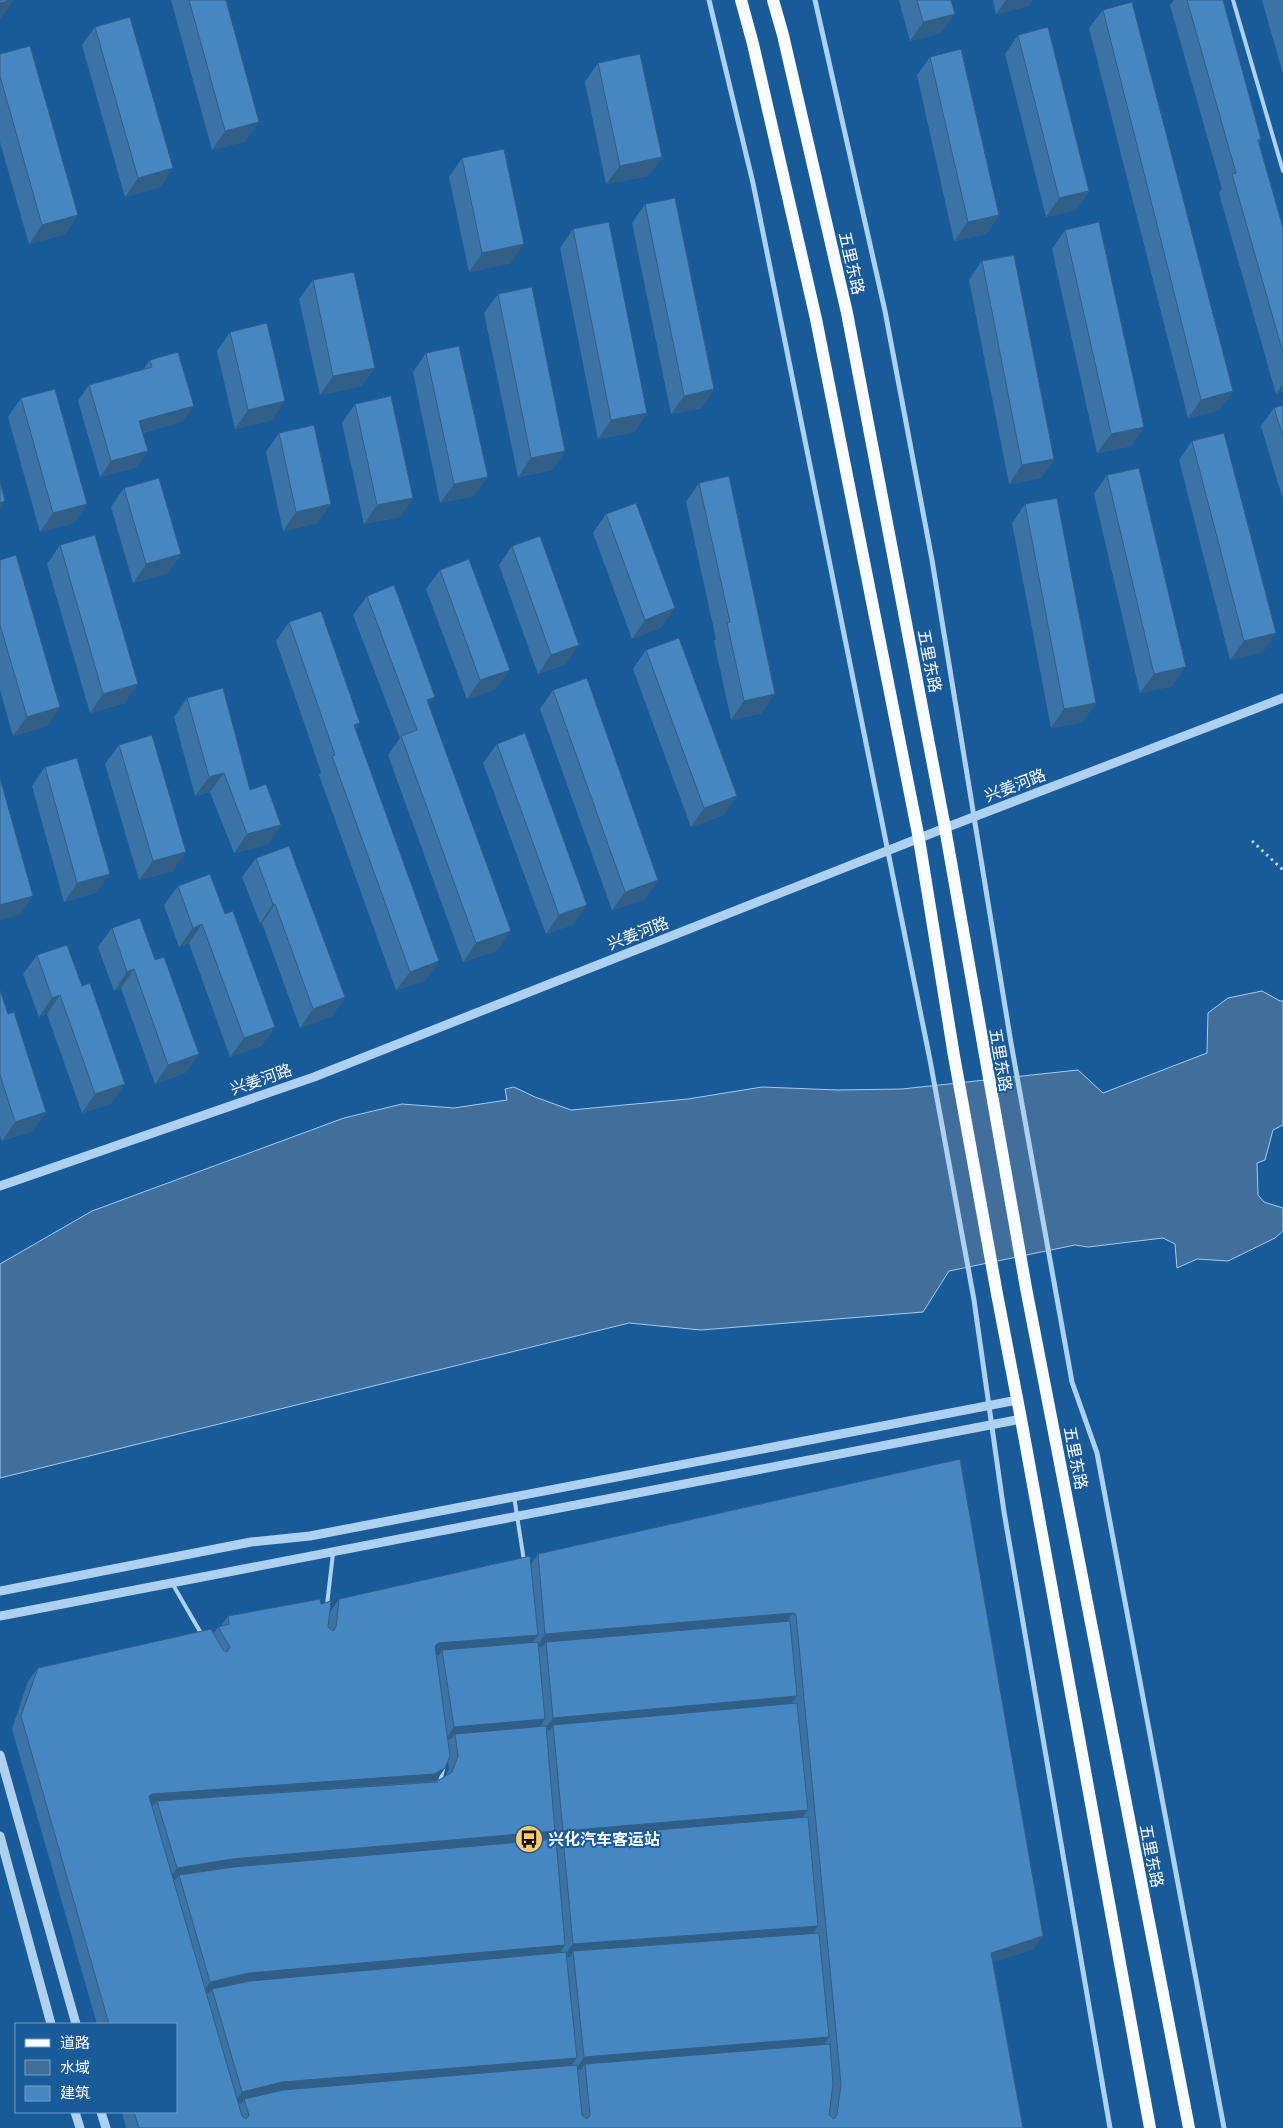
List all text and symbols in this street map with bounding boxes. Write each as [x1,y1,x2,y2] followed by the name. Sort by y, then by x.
[835,230,868,296] street label: 五里东路
[914,628,945,694] street label: 五里东路
[982,765,1048,806] street label: 兴姜河路
[605,913,671,954] street label: 兴姜河路
[986,1027,1015,1093] street label: 五里东路
[228,1060,295,1099] street label: 兴姜河路
[1060,1425,1091,1491] street label: 五里东路
[1136,1823,1167,1889] street label: 五里东路
[514,1824,544,1854] bus stop icon: 兴化汽车客运站
[548,1830,660,1849] place label: 兴化汽车客运站
[15,2023,178,2113] legend
[60,2034,90,2052] text: 道路
[60,2059,90,2077] text: 水域
[60,2084,90,2102] text: 建筑

